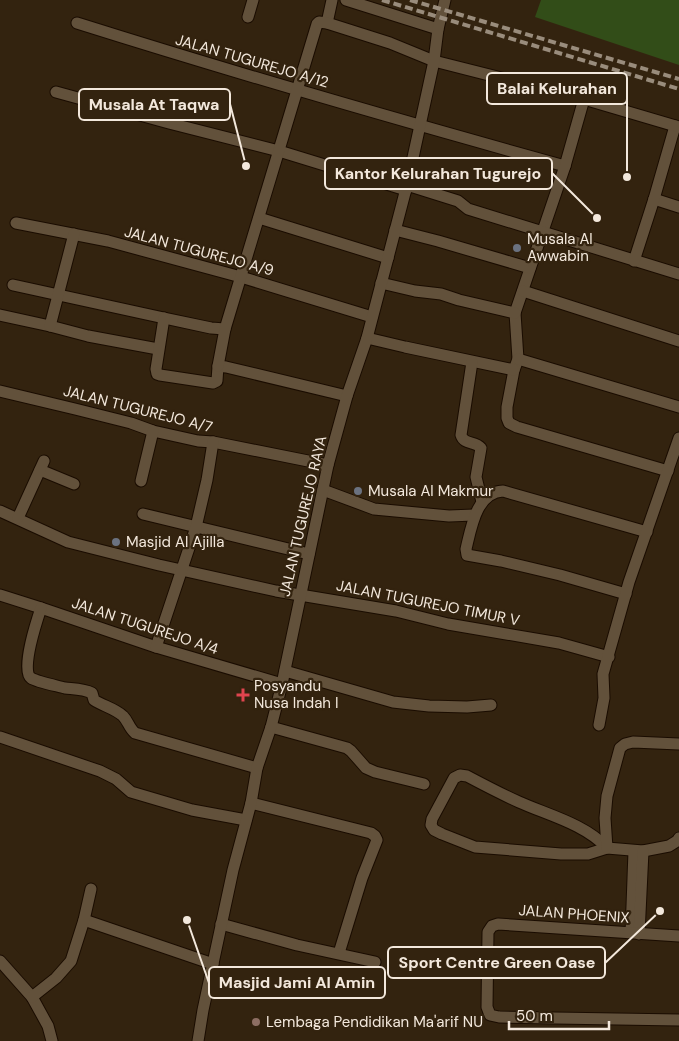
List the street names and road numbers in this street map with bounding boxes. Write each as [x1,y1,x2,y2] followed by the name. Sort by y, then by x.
[173,30,331,92] street label: JALAN TUGUREJO A/12
[122,221,276,281] street label: JALAN TUGUREJO A/9
[61,381,215,437] street label: JALAN TUGUREJO A/7
[275,434,331,598] street label: JALAN TUGUREJO RAYA
[335,575,521,631] street label: JALAN TUGUREJO TIMUR V
[69,593,221,659] street label: JALAN TUGUREJO A/4
[518,900,630,928] street label: JALAN PHOENIX

